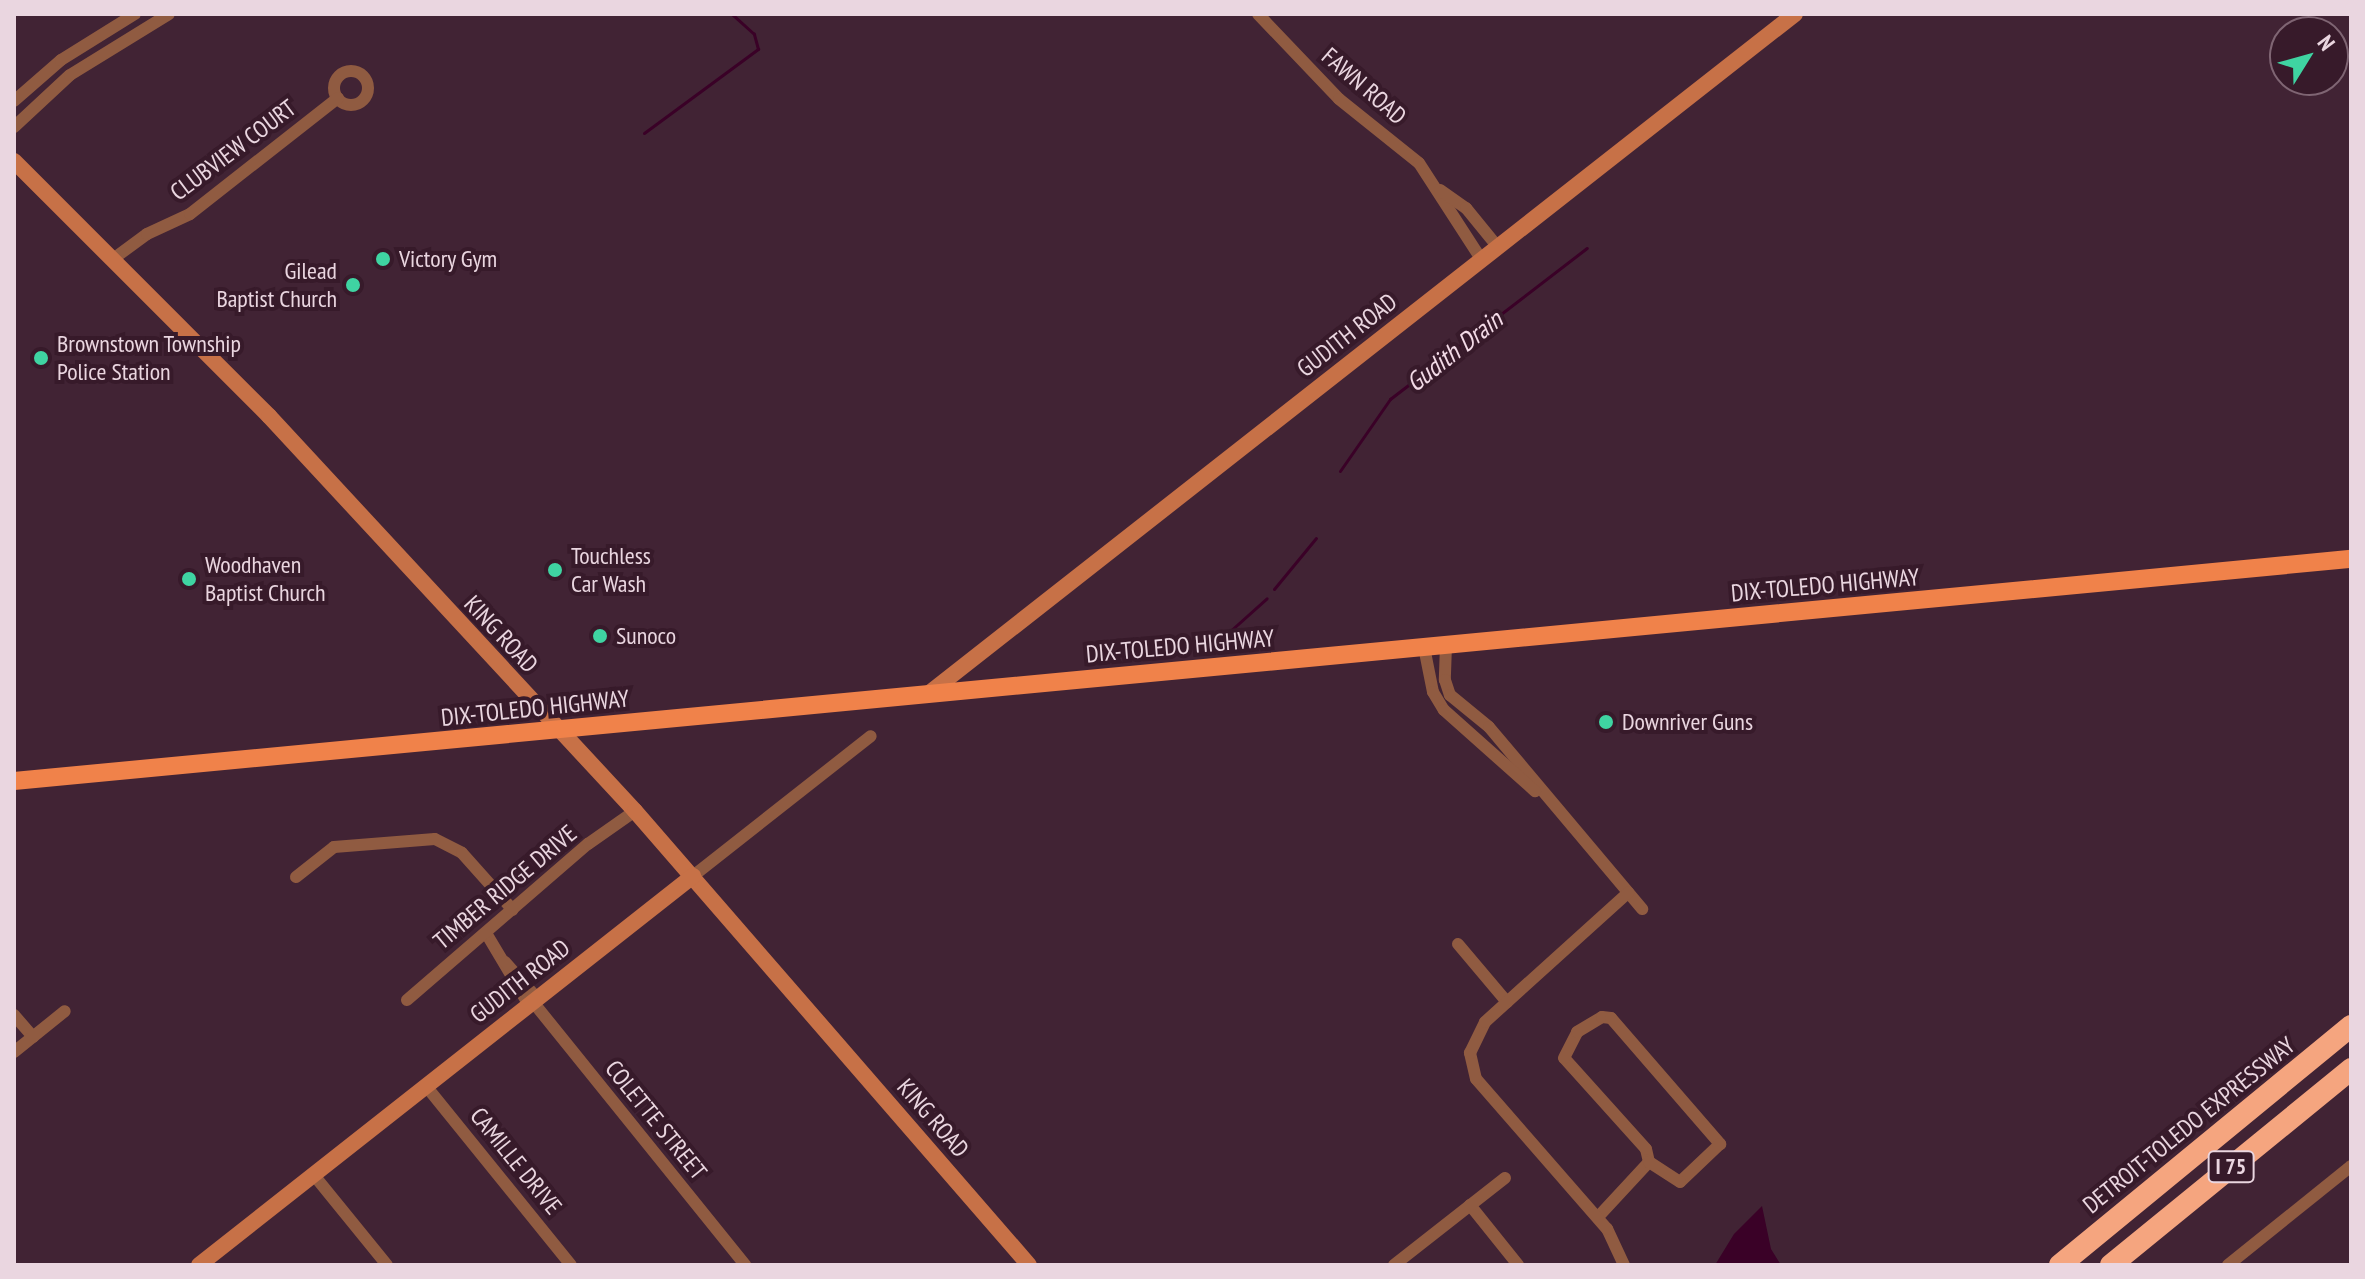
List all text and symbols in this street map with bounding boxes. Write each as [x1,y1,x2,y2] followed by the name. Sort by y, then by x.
[2269,16,2349,96] north arrow
[2312,30,2341,56] text: N
[1316,42,1412,130] street label: FAWN ROAD
[164,93,302,207] street label: CLUBVIEW COURT
[399,245,498,273] place label: Victory Gym
[374,250,392,268] marker: Victory Gym
[216,257,337,313] place label: Gilead Baptist Church
[344,276,362,294] marker: Gilead Baptist Church
[1291,287,1403,383] street label: GUDITH ROAD
[1400,304,1508,398] water label: Gudith Drain
[57,330,242,386] place label: Brownstown Township Police Station
[32,349,50,367] marker: Brownstown Township Police Station
[571,542,651,598] place label: Touchless Car Wash
[205,551,326,607] place label: Woodhaven Baptist Church
[546,561,564,579] marker: Touchless Car Wash
[1730,562,1920,608] street label: DIX-TOLEDO HIGHWAY
[180,570,198,588] marker: Woodhaven Baptist Church
[458,590,544,678] street label: KING ROAD
[616,622,676,650] place label: Sunoco
[1085,623,1275,669] street label: DIX-TOLEDO HIGHWAY
[591,627,609,645] marker: Sunoco
[440,684,630,732] street label: DIX-TOLEDO HIGHWAY
[1622,708,1753,736] place label: Downriver Guns
[1597,713,1615,731] marker: Downriver Guns
[428,819,582,955] street label: TIMBER RIDGE DRIVE
[464,933,576,1029] street label: GUDITH ROAD
[2077,1031,2301,1219] street label: DETROIT-TOLEDO EXPRESSWAY
[599,1055,713,1185] street label: COLETTE STREET
[891,1073,975,1163] street label: KING ROAD
[464,1102,568,1220] street label: CAMILLE DRIVE
[2207,1149,2255,1185] road number: I 75

